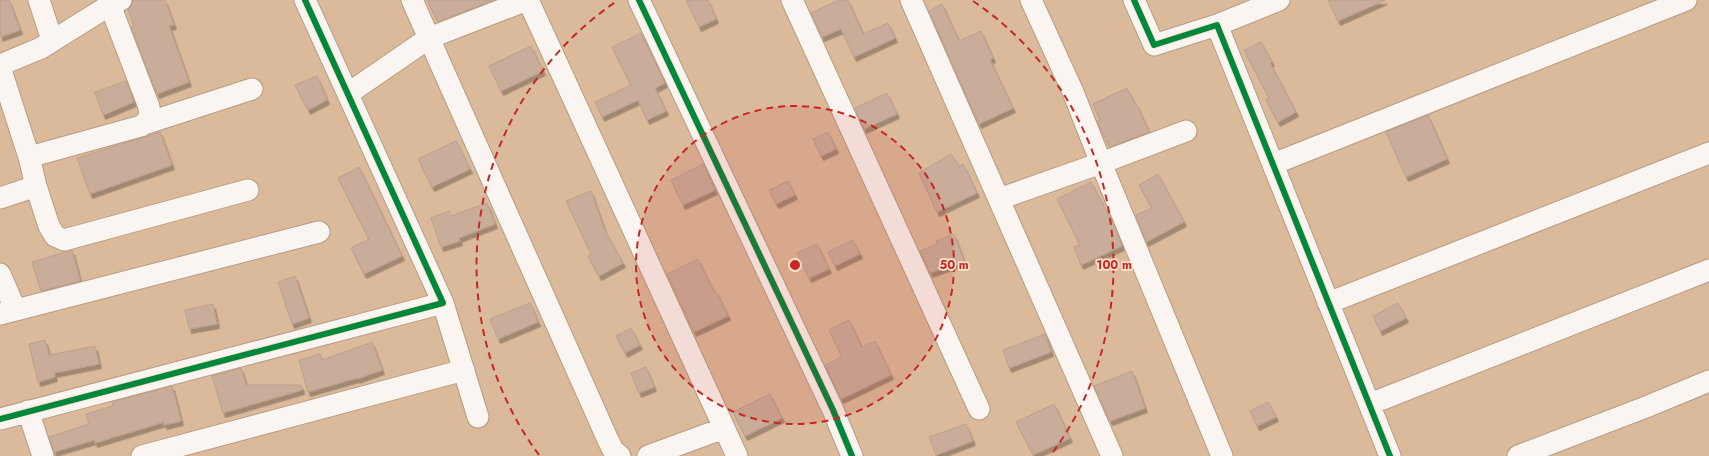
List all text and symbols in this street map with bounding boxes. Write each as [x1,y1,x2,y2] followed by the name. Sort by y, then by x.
[939,256,969,274] text: 50 m
[1096,256,1132,274] text: 100 m
[788,258,802,272] centre of rings

